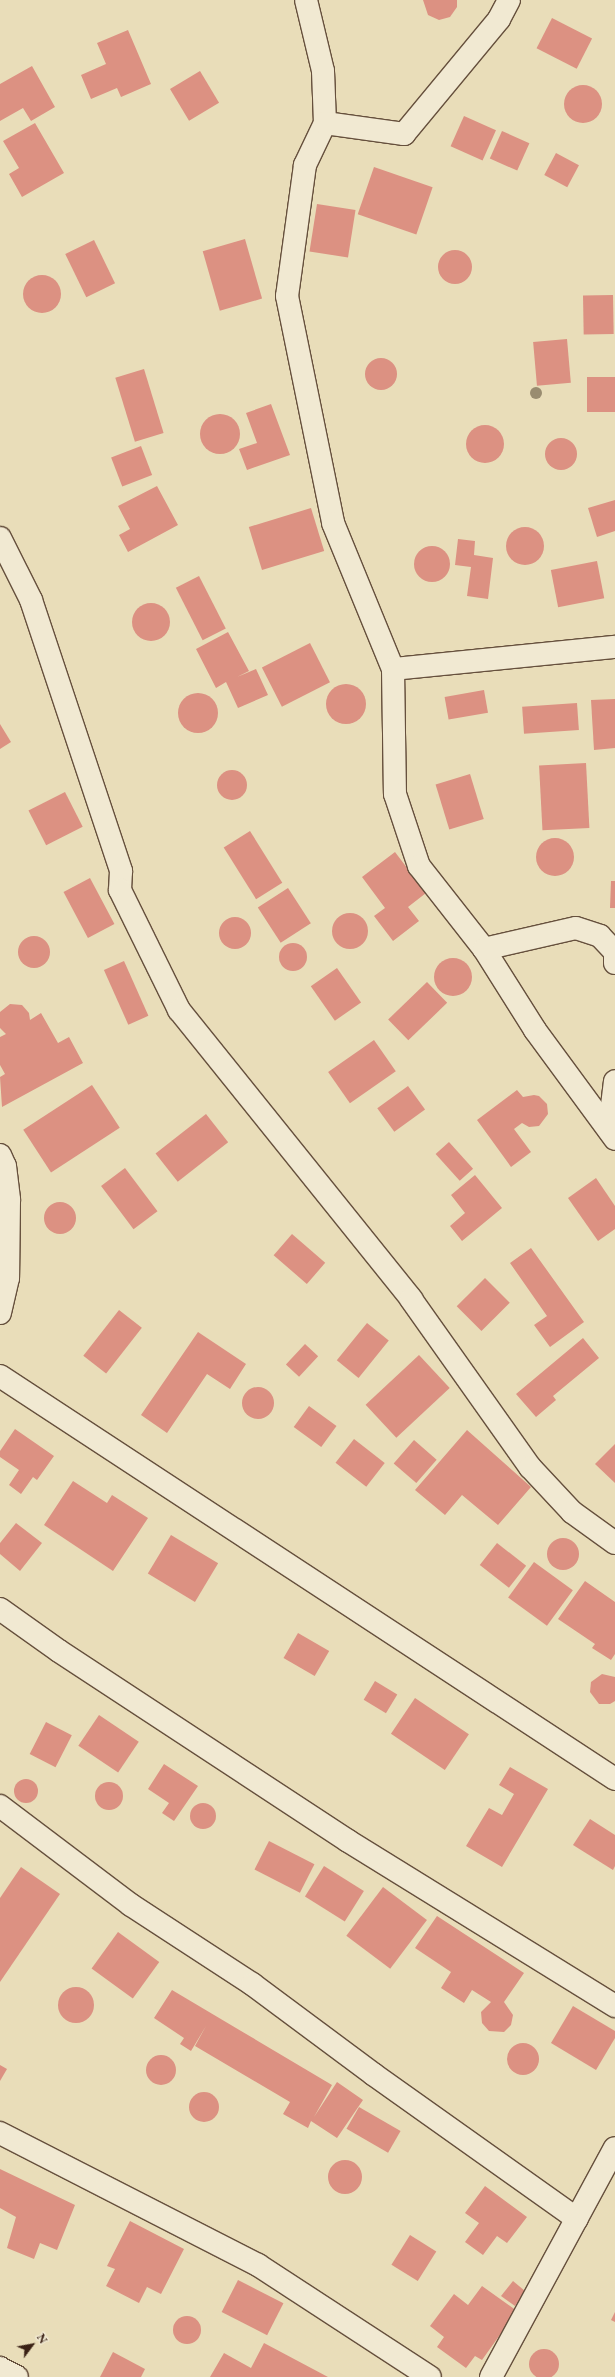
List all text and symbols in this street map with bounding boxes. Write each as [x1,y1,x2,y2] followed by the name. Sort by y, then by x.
[12,2325,52,2365] north arrow
[34,2331,50,2346] text: N

